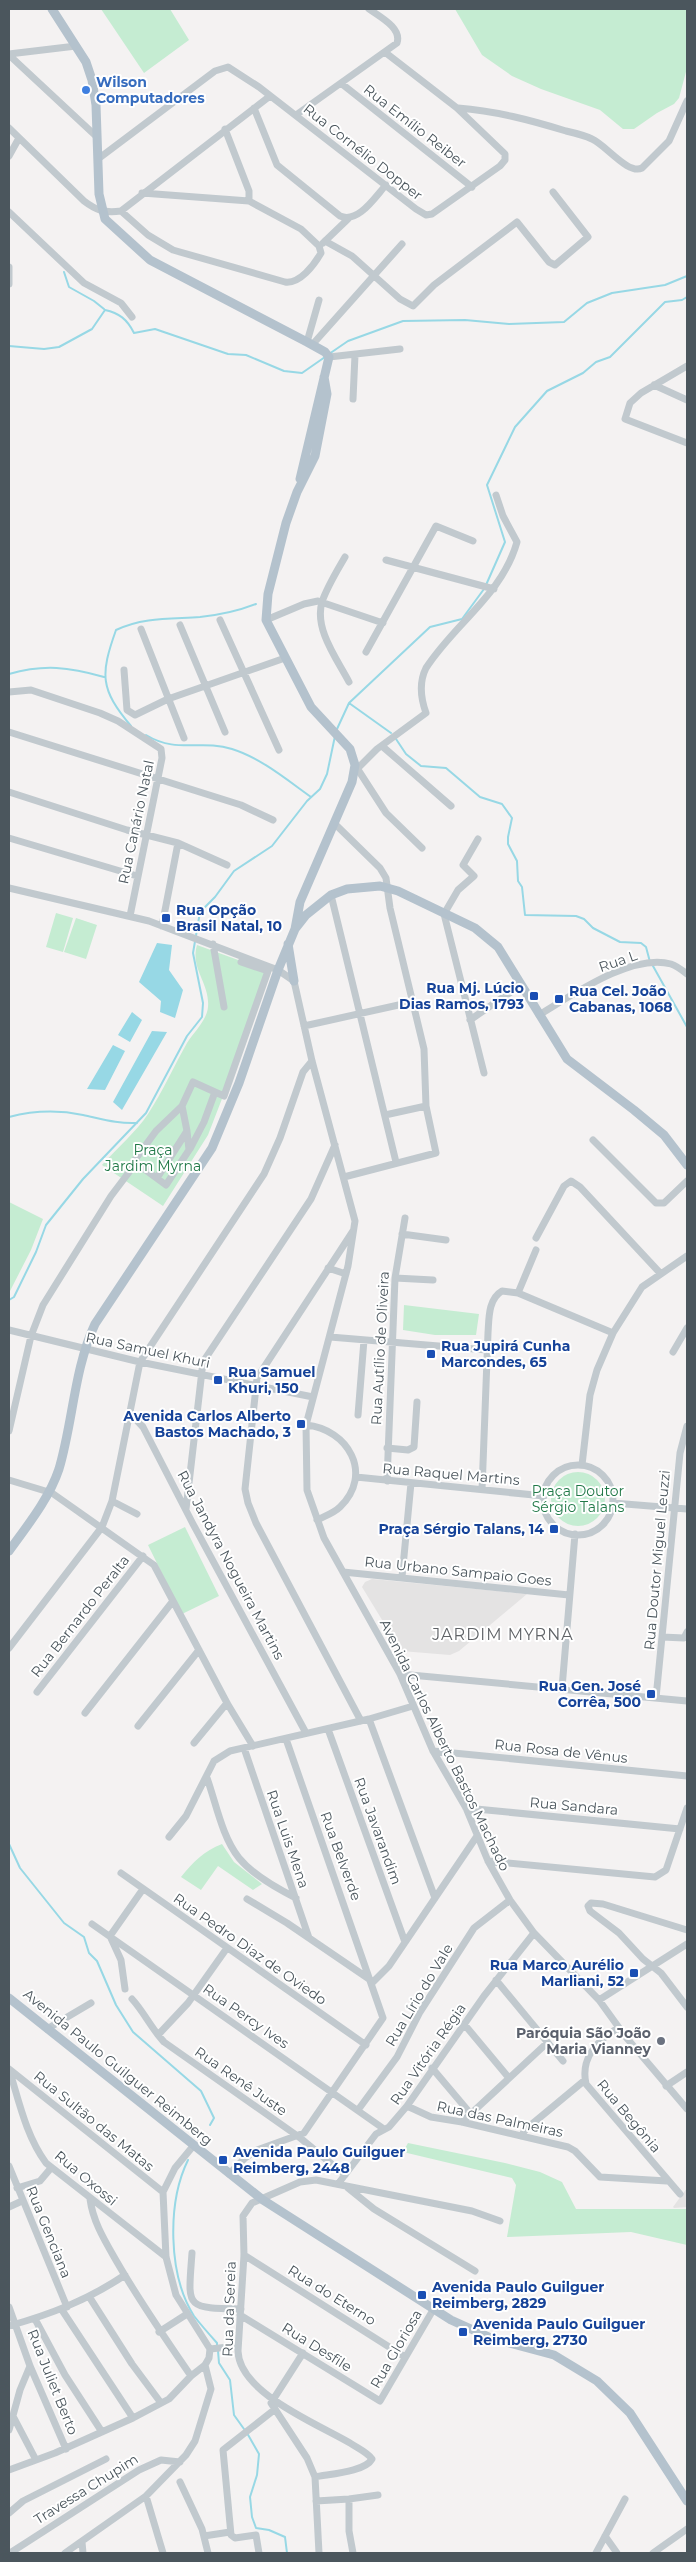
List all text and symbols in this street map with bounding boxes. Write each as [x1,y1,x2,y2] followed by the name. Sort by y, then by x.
[96,73,205,107] place label: Wilson Computadores
[360,80,470,172] street label: Rua Emílio Reiber
[80,84,92,96] marker: Wilson Computadores
[300,100,427,204] street label: Rua Cornélio Dopper
[114,758,158,886] street label: Rua Canário Natal
[176,901,282,935] place label: Rua Opção Brasil Natal, 10
[160,912,172,924] marker: Rua Opção Brasil Natal, 10
[596,946,640,976] street label: Rua L
[399,979,524,1013] place label: Rua Mj. Lúcio Dias Ramos, 1793
[569,982,672,1016] place label: Rua Cel. João Cabanas, 1068
[528,990,540,1002] marker: Rua Mj. Lúcio Dias Ramos, 1793
[553,993,565,1005] marker: Rua Cel. João Cabanas, 1068
[104,1141,201,1175] park label: Praça Jardim Myrna
[367,1271,393,1425] street label: Rua Autílio de Oliveira
[84,1328,212,1372] street label: Rua Samuel Khuri
[441,1337,570,1371] place label: Rua Jupirá Cunha Marcondes, 65
[425,1348,437,1360] marker: Rua Jupirá Cunha Marcondes, 65
[228,1363,315,1397] place label: Rua Samuel Khuri, 150
[212,1374,224,1386] marker: Rua Samuel Khuri, 150
[122,1407,291,1441] place label: Avenida Carlos Alberto Bastos Machado, 3
[295,1418,307,1430] marker: Avenida Carlos Alberto Bastos Machado, 3
[382,1459,521,1489] street label: Rua Raquel Martins
[173,1467,289,1663] street label: Rua Jandyra Nogueira Martins
[640,1469,674,1651] street label: Rua Doutor Miguel Leuzzi
[532,1482,625,1516] park label: Praça Doutor Sérgio Talans
[378,1520,544,1538] place label: Praça Sérgio Talans, 14
[548,1523,560,1535] marker: Praça Sérgio Talans, 14
[27,1551,133,1681] street label: Rua Bernardo Peralta
[363,1552,553,1590] street label: Rua Urbano Sampaio Goes
[376,1616,514,1874] street label: Avenida Carlos Alberto Bastos Machado
[431,1625,574,1644] district label: JARDIM MYRNA
[539,1677,641,1711] place label: Rua Gen. José Corrêa, 500
[645,1688,657,1700] marker: Rua Gen. José Corrêa, 500
[493,1735,629,1767] street label: Rua Rosa de Vênus
[350,1775,406,1887] street label: Rua Javarandim
[263,1787,313,1891] street label: Rua Luis Mena
[529,1793,619,1819] street label: Rua Sandara
[317,1809,365,1903] street label: Rua Belverde
[170,1889,330,2009] street label: Rua Pedro Diaz de Oviedo
[381,1940,457,2050] street label: Rua Lírio do Vale
[490,1956,624,1990] place label: Rua Marco Aurélio Marliani, 52
[628,1967,640,1979] marker: Rua Marco Aurélio Marliani, 52
[199,1980,293,2052] street label: Rua Percy Ives
[20,1985,216,2149] street label: Avenida Paulo Guilguer Reimberg
[386,2000,470,2108] street label: Rua Vitória Régia
[516,2024,652,2058] place label: Paróquia São João Maria Vianney
[655,2035,667,2047] marker: Paróquia São João Maria Vianney
[191,2042,291,2120] street label: Rua Renê Juste
[30,2067,158,2175] street label: Rua Sultão das Matas
[593,2076,665,2156] street label: Rua Begônia
[435,2097,565,2141] street label: Rua das Palmeiras
[232,2143,405,2177] place label: Avenida Paulo Guilguer Reimberg, 2448
[51,2147,121,2209] street label: Rua Oxossi
[217,2154,229,2166] marker: Avenida Paulo Guilguer Reimberg, 2448
[22,2183,76,2281] street label: Rua Genciana
[218,2261,240,2357] street label: Rua da Sereia
[285,2261,379,2329] street label: Rua do Eterno
[431,2278,604,2312] place label: Avenida Paulo Guilguer Reimberg, 2829
[416,2289,428,2301] marker: Avenida Paulo Guilguer Reimberg, 2829
[366,2306,426,2392] street label: Rua Gloriosa
[472,2315,645,2349] place label: Avenida Paulo Guilguer Reimberg, 2730
[279,2318,355,2376] street label: Rua Desfile
[457,2326,469,2338] marker: Avenida Paulo Guilguer Reimberg, 2730
[24,2327,82,2438] street label: Rua Juliet Berto
[31,2450,141,2528] street label: Travessa Chupim

